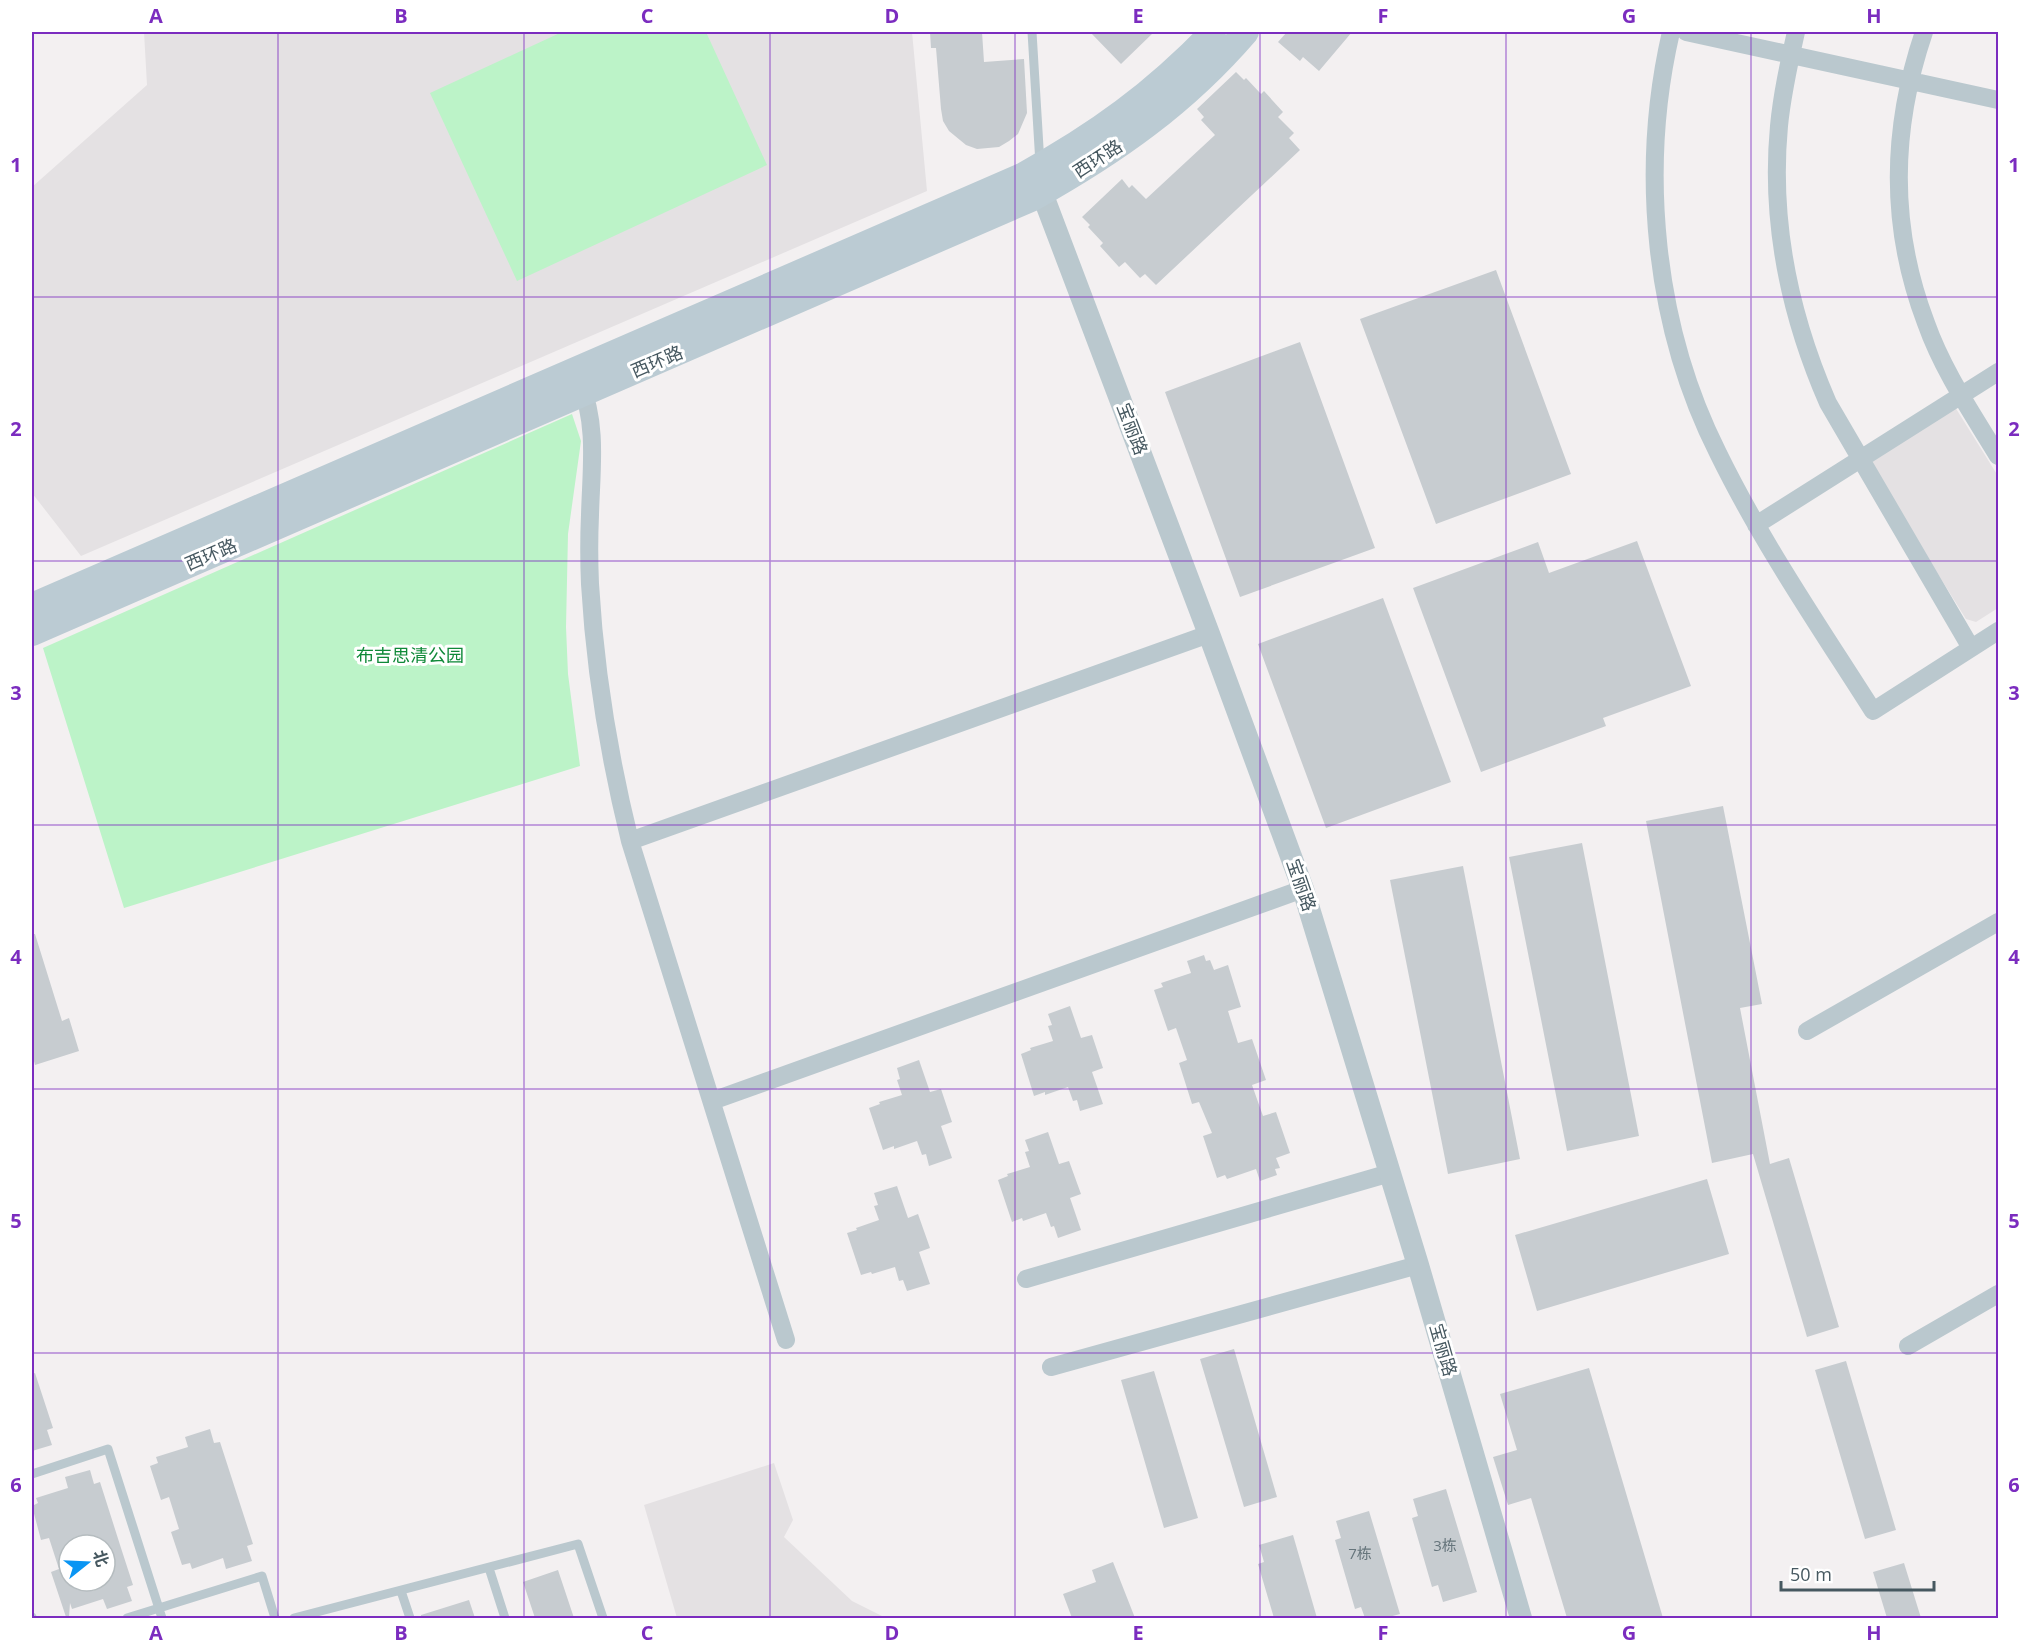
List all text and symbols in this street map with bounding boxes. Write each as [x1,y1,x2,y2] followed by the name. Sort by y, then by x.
[149,2,163,29] text: A
[394,2,408,29] text: B
[641,2,654,29] text: C
[885,2,899,29] text: D
[1132,2,1144,29] text: E
[1378,2,1388,29] text: F
[1622,2,1636,29] text: G
[1866,2,1882,29] text: H
[1068,133,1127,183] street label: 西环路
[10,151,22,178] text: 1
[2008,151,2020,178] text: 1
[627,339,686,383] street label: 西环路
[1112,399,1154,458] street label: 宝丽路
[10,415,22,442] text: 2
[2008,415,2020,442] text: 2
[181,532,240,576] street label: 西环路
[356,643,464,667] park label: 布吉思清公园
[10,679,22,706] text: 3
[2008,679,2020,706] text: 3
[1282,855,1322,914] street label: 宝丽路
[10,943,22,970] text: 4
[2008,943,2020,970] text: 4
[10,1207,22,1234] text: 5
[2008,1207,2020,1234] text: 5
[1425,1320,1463,1379] street label: 宝丽路
[10,1471,22,1498] text: 6
[2008,1471,2020,1498] text: 6
[57,1533,117,1593] north arrow
[1433,1535,1457,1555] house number: 3栋
[1348,1543,1372,1563] house number: 7栋
[88,1547,114,1569] text: 北
[1781,1554,1934,1592] scale bar
[1790,1562,1832,1586] text: 50 m
[149,1619,163,1646] text: A
[394,1619,408,1646] text: B
[641,1619,654,1646] text: C
[885,1619,899,1646] text: D
[1132,1619,1144,1646] text: E
[1378,1619,1388,1646] text: F
[1622,1619,1636,1646] text: G
[1866,1619,1882,1646] text: H

